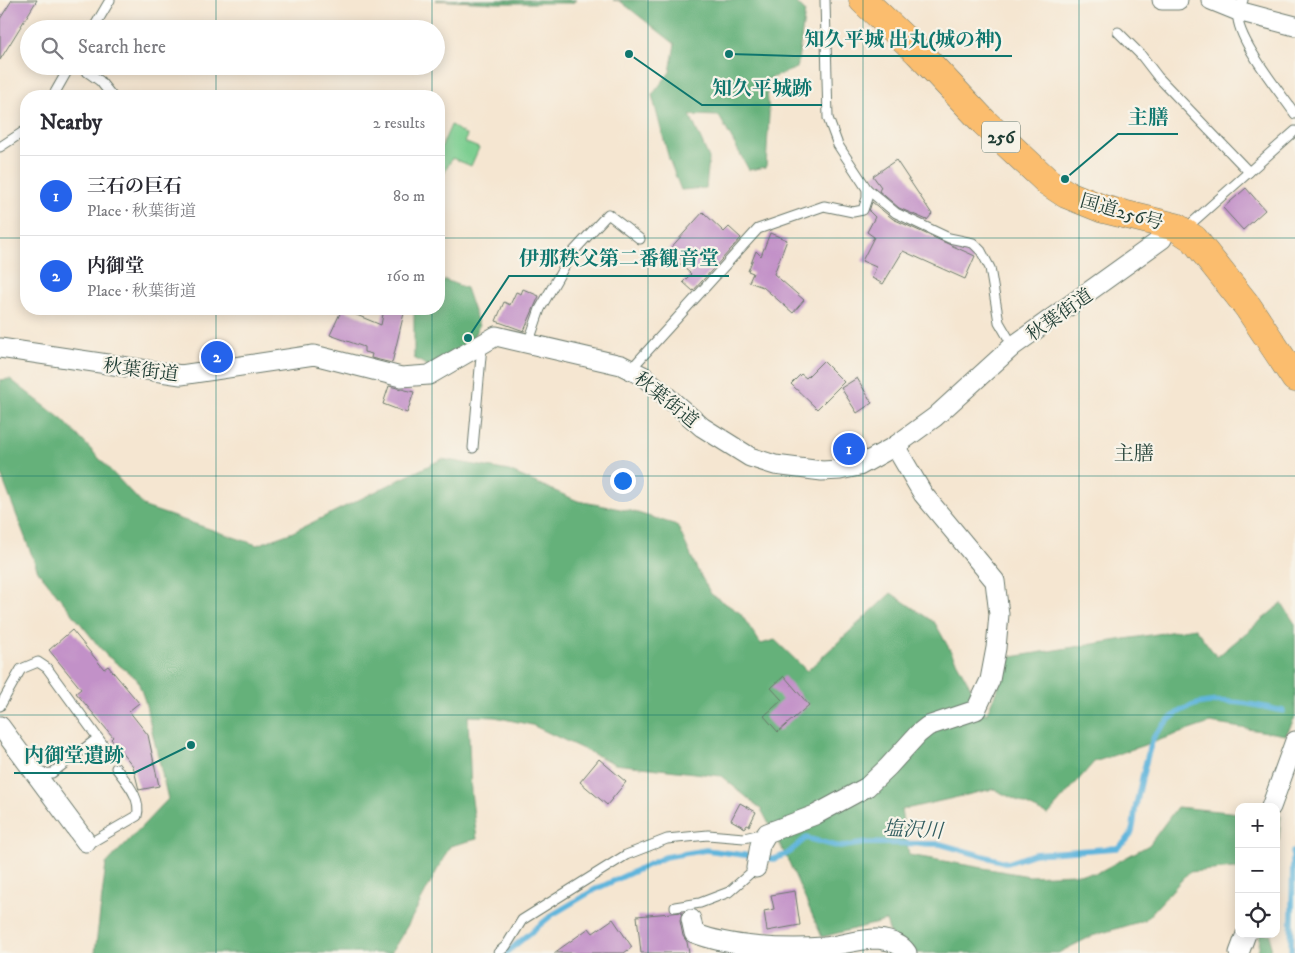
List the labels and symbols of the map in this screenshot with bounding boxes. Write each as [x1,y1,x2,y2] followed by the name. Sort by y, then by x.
[794,21,1012,56] callout: 知久平城 出丸(城の神)
[804,28,1002,53] text: 知久平城 出丸(城の神)
[702,70,822,105] callout: 知久平城跡
[712,77,812,102] text: 知久平城跡
[1118,99,1178,134] callout: 主膳
[1128,106,1169,131] text: 主膳
[982,121,1020,152] road number: 256
[1077,190,1166,235] street label: 国道256号
[509,241,729,276] callout: 伊那秩父第二番観音堂
[519,247,719,272] text: 伊那秩父第二番観音堂
[1022,284,1098,346] street label: 秋葉街道
[201,338,233,376] pin: 2
[102,354,180,387] street label: 秋葉街道
[629,367,703,433] street label: 秋葉街道
[833,430,865,468] pin: 1
[1114,442,1154,467] district label: 主膳
[610,468,636,494] your location
[14,738,134,773] callout: 内御堂遺跡
[24,744,124,769] text: 内御堂遺跡
[882,816,946,845] water label: 塩沢川

